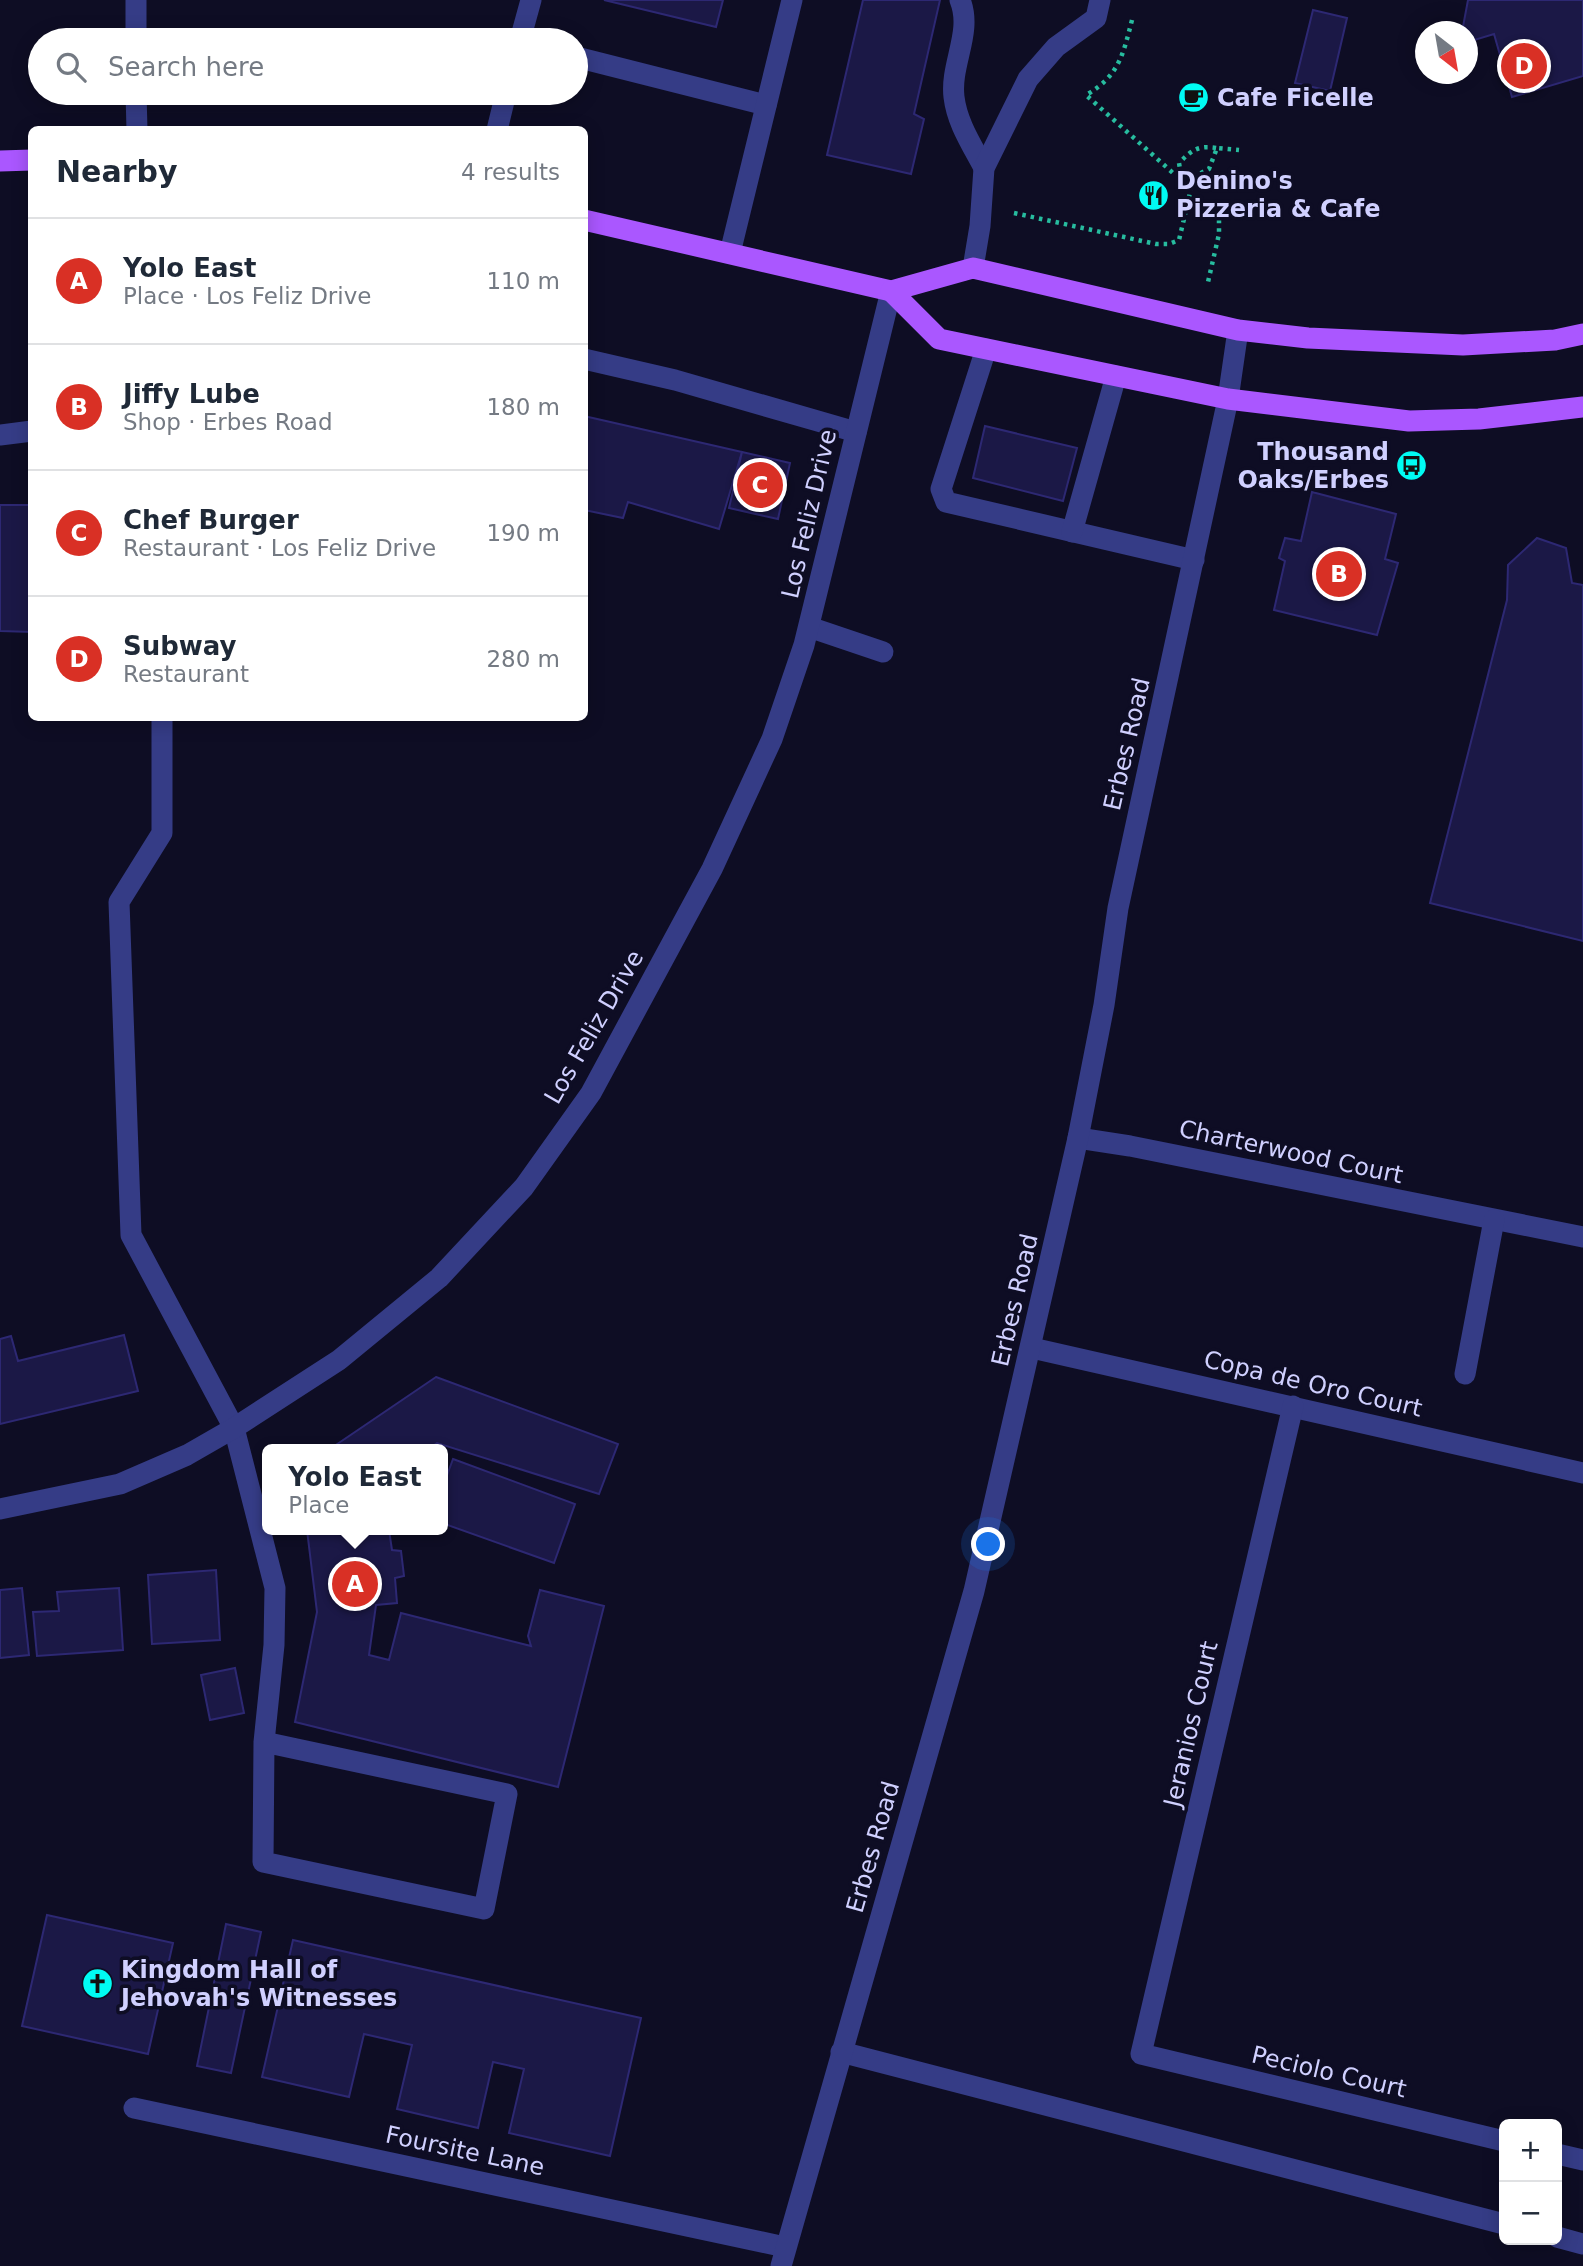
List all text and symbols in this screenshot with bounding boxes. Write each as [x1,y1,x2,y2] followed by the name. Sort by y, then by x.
[1415,21,1478,84] north arrow
[28,28,588,105] search box
[1501,40,1547,92] pin: D
[52,48,90,86] icon: search
[108,52,264,82] text: Search here
[1177,81,1211,115] cafe icon: Cafe Ficelle
[1217,84,1374,112] place label: Cafe Ficelle
[56,154,178,189] text: Nearby
[461,159,560,185] text: 4 results
[1176,167,1380,223] place label: Denino's Pizzeria & Cafe
[1136,178,1170,212] restaurant icon: Denino's Pizzeria & Cafe
[123,253,256,283] text: Yolo East
[70,268,88,294] text: A
[486,268,560,294] text: 110 m
[123,283,371,309] text: Place · Los Feliz Drive
[123,379,260,409] text: Jiffy Lube
[70,394,88,420] text: B
[486,394,560,420] text: 180 m
[123,409,333,435] text: Shop · Erbes Road
[776,427,842,601] street label: Los Feliz Drive
[1237,438,1389,494] place label: Thousand Oaks/Erbes
[1395,449,1429,483] bus stop icon: Thousand Oaks/Erbes
[737,459,783,511] pin: C
[123,505,299,535] text: Chef Burger
[71,520,87,546] text: C
[486,520,560,546] text: 190 m
[123,535,436,561] text: Restaurant · Los Feliz Drive
[1316,548,1362,600] pin: B
[123,631,237,661] text: Subway
[69,646,89,672] text: D
[486,646,560,672] text: 280 m
[123,661,249,687] text: Restaurant
[1098,675,1156,813] street label: Erbes Road
[539,945,649,1109] street label: Los Feliz Drive
[1176,1115,1406,1189] street label: Charterwood Court
[986,1231,1044,1369] street label: Erbes Road
[1201,1345,1425,1423] street label: Copa de Oro Court
[262,1444,448,1535] popup
[288,1462,422,1492] text: Yolo East
[288,1492,349,1518] text: Place
[971,1527,1005,1561] your location
[332,1558,378,1610] pin: A
[1158,1638,1224,1811] street label: Jeranios Court
[841,1778,905,1916] street label: Erbes Road
[119,1956,397,2012] place label: Kingdom Hall of Jehovah's Witnesses
[81,1967,115,2001] church icon: Kingdom Hall of Jehovah's Witnesses
[1249,2041,1409,2103] street label: Peciolo Court
[1499,2119,1562,2245] map controls
[1499,2119,1562,2182] button: +
[383,2120,547,2182] street label: Foursite Lane
[1499,2182,1562,2245] button: −

